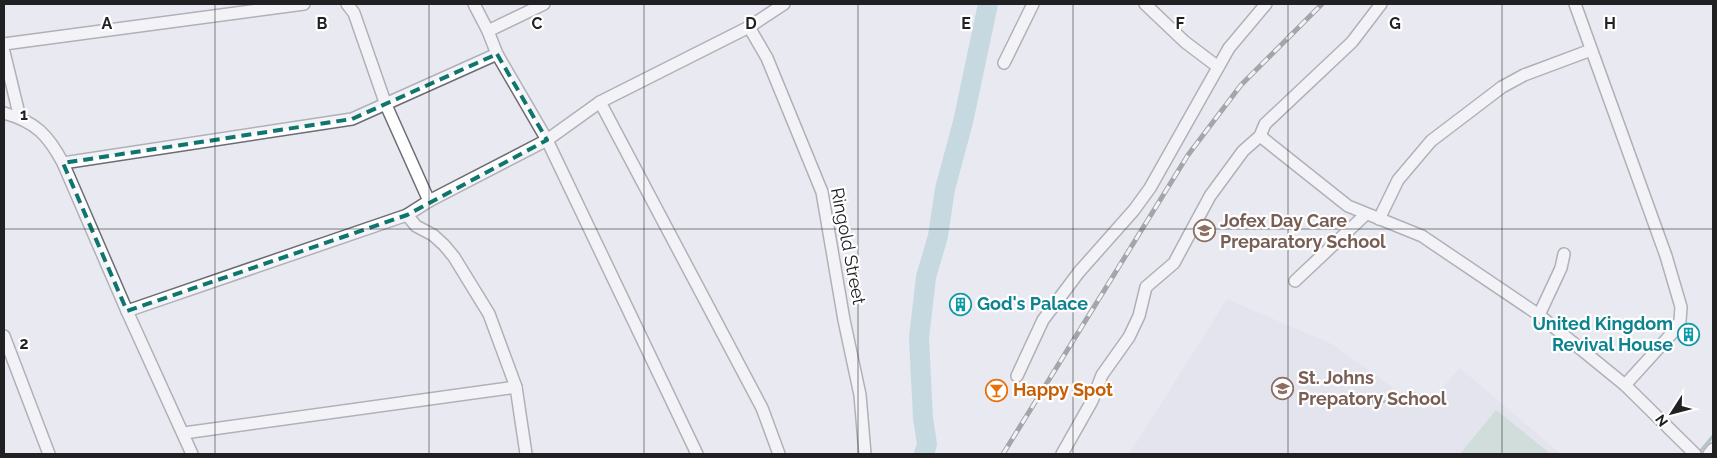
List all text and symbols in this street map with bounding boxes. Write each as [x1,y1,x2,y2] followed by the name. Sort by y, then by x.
[102,14,113,33] text: A
[317,14,328,33] text: B
[532,14,543,33] text: C
[745,14,757,33] text: D
[961,14,971,33] text: E
[1175,14,1185,33] text: F
[1389,14,1401,33] text: G
[1604,14,1616,33] text: H
[20,105,28,124] text: 1
[827,186,870,306] street label: Ringold Street
[1220,210,1386,252] place label: Jofex Day Care Preparatory School
[1192,219,1216,243] school or university icon: Jofex Day Care Preparatory School
[949,292,973,316] building icon: God's Palace
[977,293,1088,314] place label: God's Palace
[1533,313,1673,355] place label: United Kingdom Revival House
[1677,322,1701,346] building icon: United Kingdom Revival House
[19,334,29,353] text: 2
[1298,367,1447,409] place label: St. Johns Prepatory School
[1270,376,1294,400] school or university icon: St. Johns Prepatory School
[985,378,1009,402] bar icon: Happy Spot
[1013,379,1113,400] place label: Happy Spot
[1647,388,1697,438] north arrow
[1652,412,1671,430] text: N

